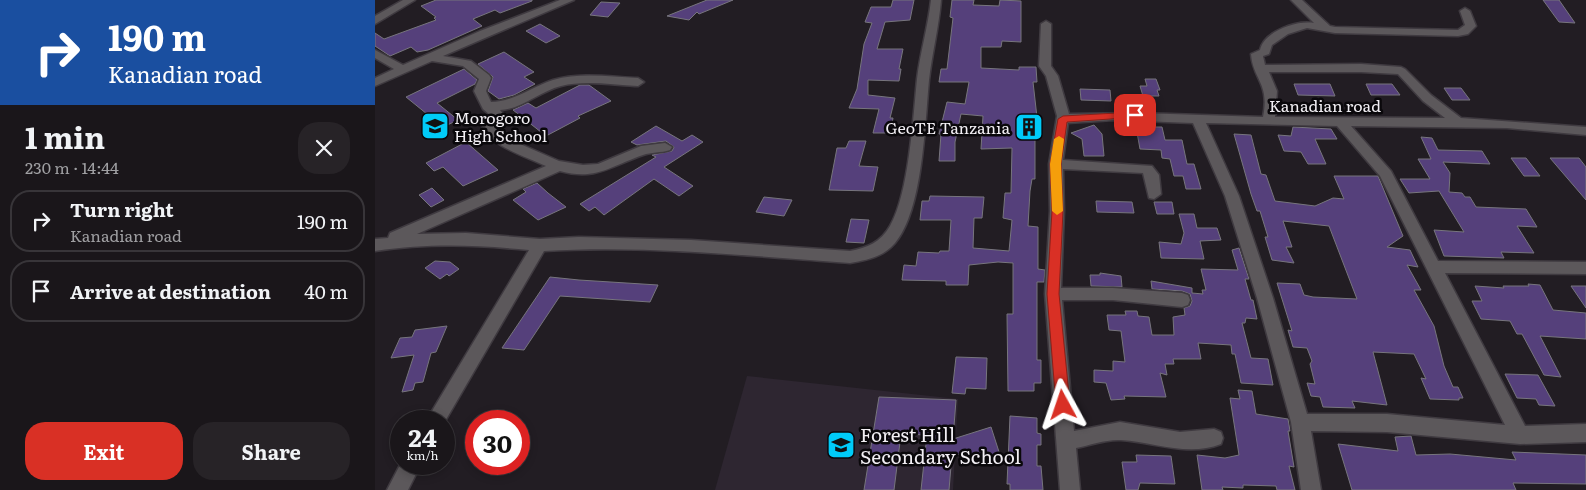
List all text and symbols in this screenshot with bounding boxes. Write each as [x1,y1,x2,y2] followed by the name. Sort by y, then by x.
[108,10,206,62] text: 190 m
[25,20,90,85] icon: right
[108,57,262,90] text: Kanadian road
[1269,93,1381,117] street label: Kanadian road
[1114,94,1156,136] pin
[1121,101,1149,129] icon: arrive
[454,105,547,147] place label: Morogoro High School
[420,111,450,141] school or university icon: Morogoro High School
[1014,112,1044,142] building icon: GeoTE Tanzania
[25,114,105,158] text: 1 min
[885,115,1010,139] place label: GeoTE Tanzania
[298,122,350,174] button: close
[25,155,119,179] text: 230 m · 14:44
[70,195,174,223] text: Turn right
[27,207,55,235] icon: right
[297,207,348,235] text: 190 m
[70,223,182,247] text: Kanadian road
[27,277,55,305] icon: arrive
[70,277,271,305] text: Arrive at destination
[304,277,348,305] text: 40 m
[1036,378,1088,430] position arrow
[465,410,530,475] speed limit sign: 30
[408,418,437,455] text: 24
[860,420,1021,470] place label: Forest Hill Secondary School
[25,422,183,480] button: Exit
[193,422,350,480] button: Share
[826,430,856,460] school or university icon: Forest Hill Secondary School
[407,446,438,464] text: km/h

